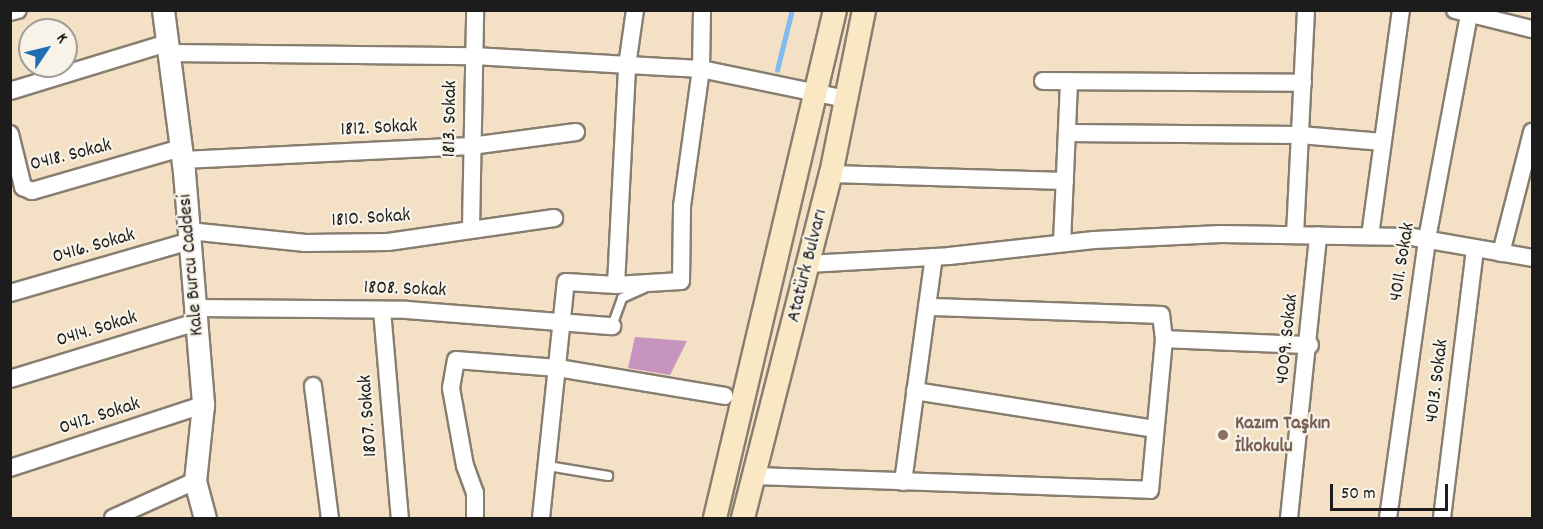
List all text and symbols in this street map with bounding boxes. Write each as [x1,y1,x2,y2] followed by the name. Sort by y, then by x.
[18,18,78,78] north arrow
[50,29,73,48] text: K
[438,80,464,158] street label: 1813. Sokak
[340,115,418,143] street label: 1812. Sokak
[28,134,114,178] street label: 0418. Sokak
[174,193,210,337] street label: Kale Burcu Caddesi
[331,204,411,234] street label: 1810. Sokak
[782,207,834,325] street label: Atatürk Bulvarı
[1385,221,1421,303] street label: 4011. Sokak
[50,224,138,270] street label: 0416. Sokak
[363,277,447,303] street label: 1808. Sokak
[1271,293,1305,385] street label: 4009. Sokak
[54,306,140,354] street label: 0414. Sokak
[1421,338,1455,424] street label: 4013. Sokak
[354,374,384,458] street label: 1807. Sokak
[56,393,144,441] street label: 0412. Sokak
[1235,412,1330,459] place label: Kazım Taşkın İlkokulu
[1216,428,1230,442] marker: Kazım Taşkın İlkokulu
[1333,472,1452,510] scale bar
[1341,482,1376,507] text: 50 m

